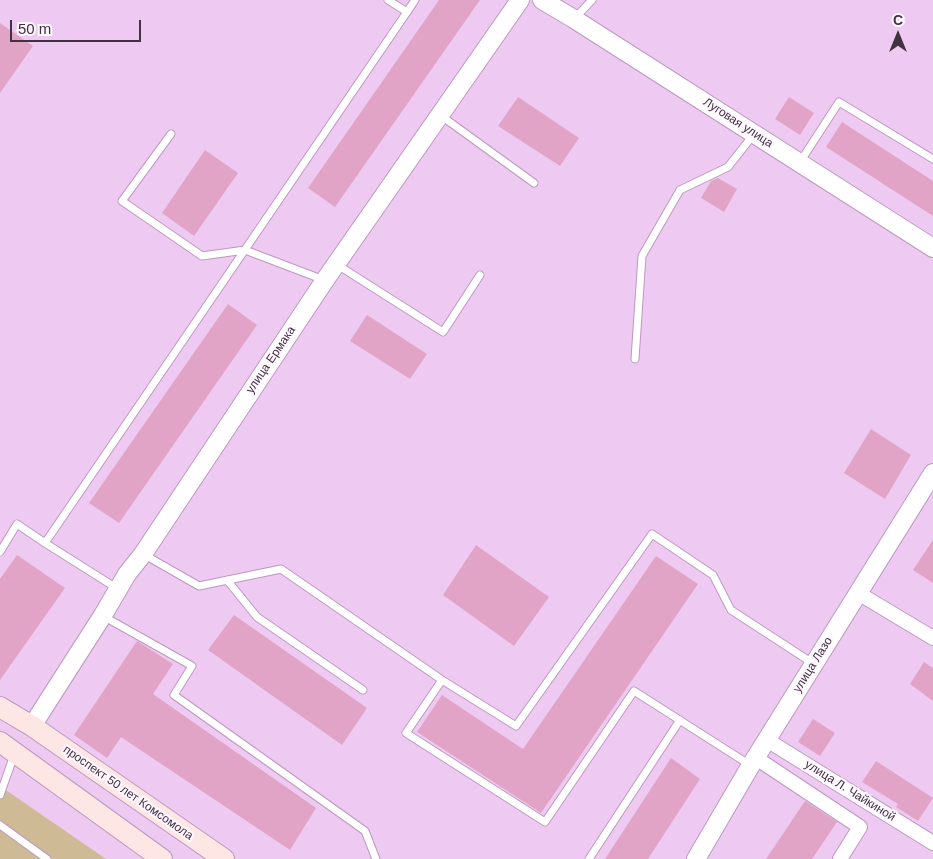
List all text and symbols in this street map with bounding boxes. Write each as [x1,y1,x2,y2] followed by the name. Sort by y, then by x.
[12,10,144,42] scale bar
[873,10,923,60] north arrow
[893,12,903,28] text: С
[18,20,51,37] text: 50 m
[700,95,776,151] street label: Луговая улица
[243,324,299,396] street label: улица Ермака
[790,635,836,695] street label: улица Лазо
[60,743,196,843] street label: проспект 50 лет Комсомола
[802,757,898,825] street label: улица Л. Чайкиной

